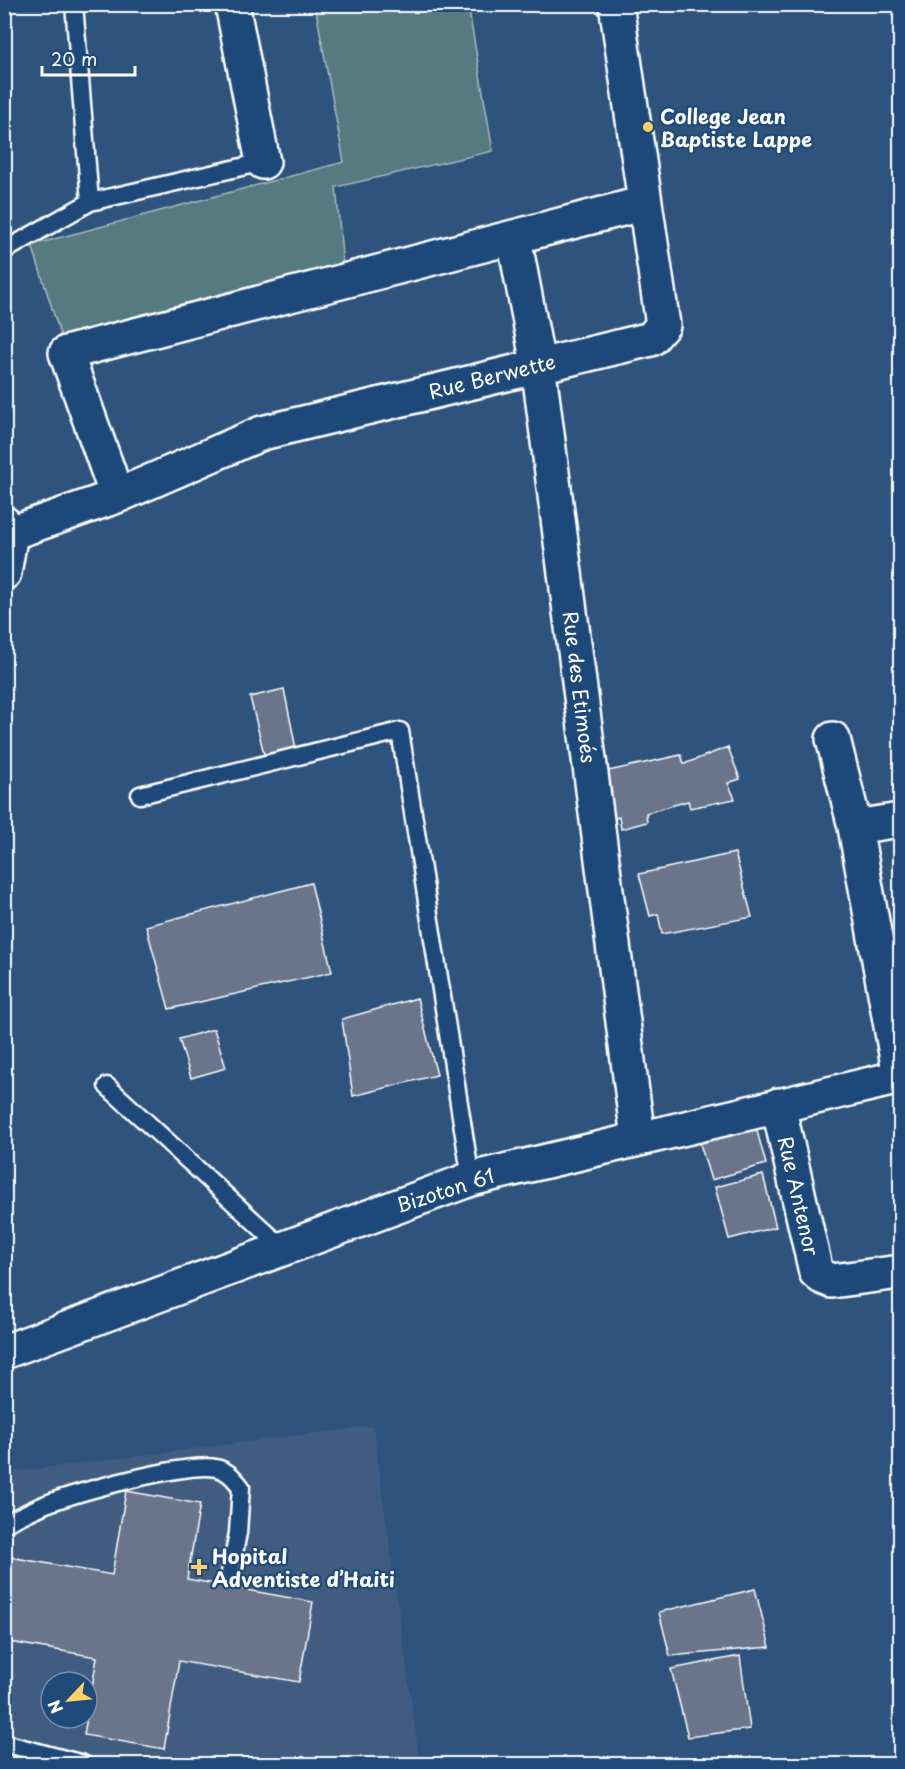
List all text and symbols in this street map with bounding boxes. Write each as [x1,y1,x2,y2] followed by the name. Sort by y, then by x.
[42,39,135,77] scale bar
[51,45,97,72] text: 20 m
[660,101,812,154] place label: College Jean Baptiste Lappe
[641,120,655,134] marker: College Jean Baptiste Lappe
[425,346,559,406] street label: Rue Berwette
[556,609,604,765] street label: Rue des Etimoés
[771,1133,827,1259] street label: Rue Antenor
[392,1160,498,1220] street label: Bizoton 61
[212,1541,395,1594] place label: Hopital Adventiste d’Haiti
[190,1558,208,1576] marker: Hopital Adventiste d’Haiti
[39,1670,99,1730] north arrow
[41,1696,68,1718] text: N

